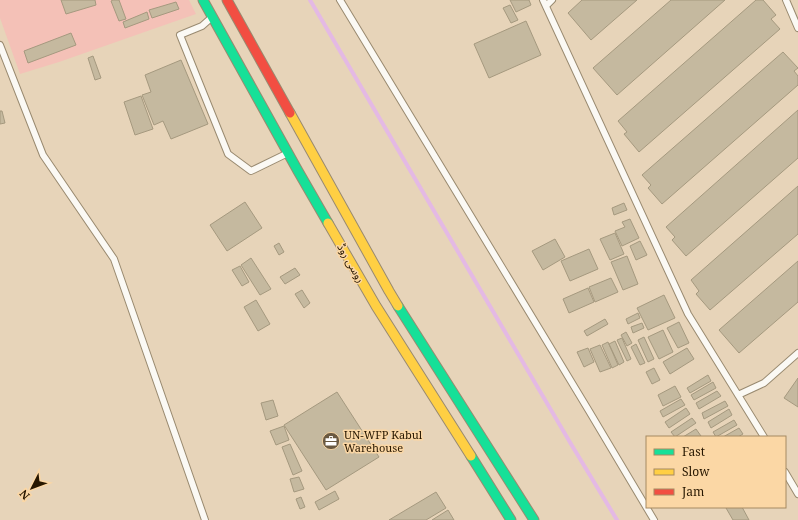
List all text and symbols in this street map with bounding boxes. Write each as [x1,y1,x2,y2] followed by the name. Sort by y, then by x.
[334,240,369,285] street label: روسی روڈ
[344,427,423,455] place label: UN-WFP Kabul Warehouse
[321,431,341,451] office icon: UN-WFP Kabul Warehouse
[646,436,786,508] legend
[682,443,705,460] text: Fast
[682,463,710,480] text: Slow
[12,468,52,508] north arrow
[681,483,704,500] text: Jam
[16,487,33,503] text: N

